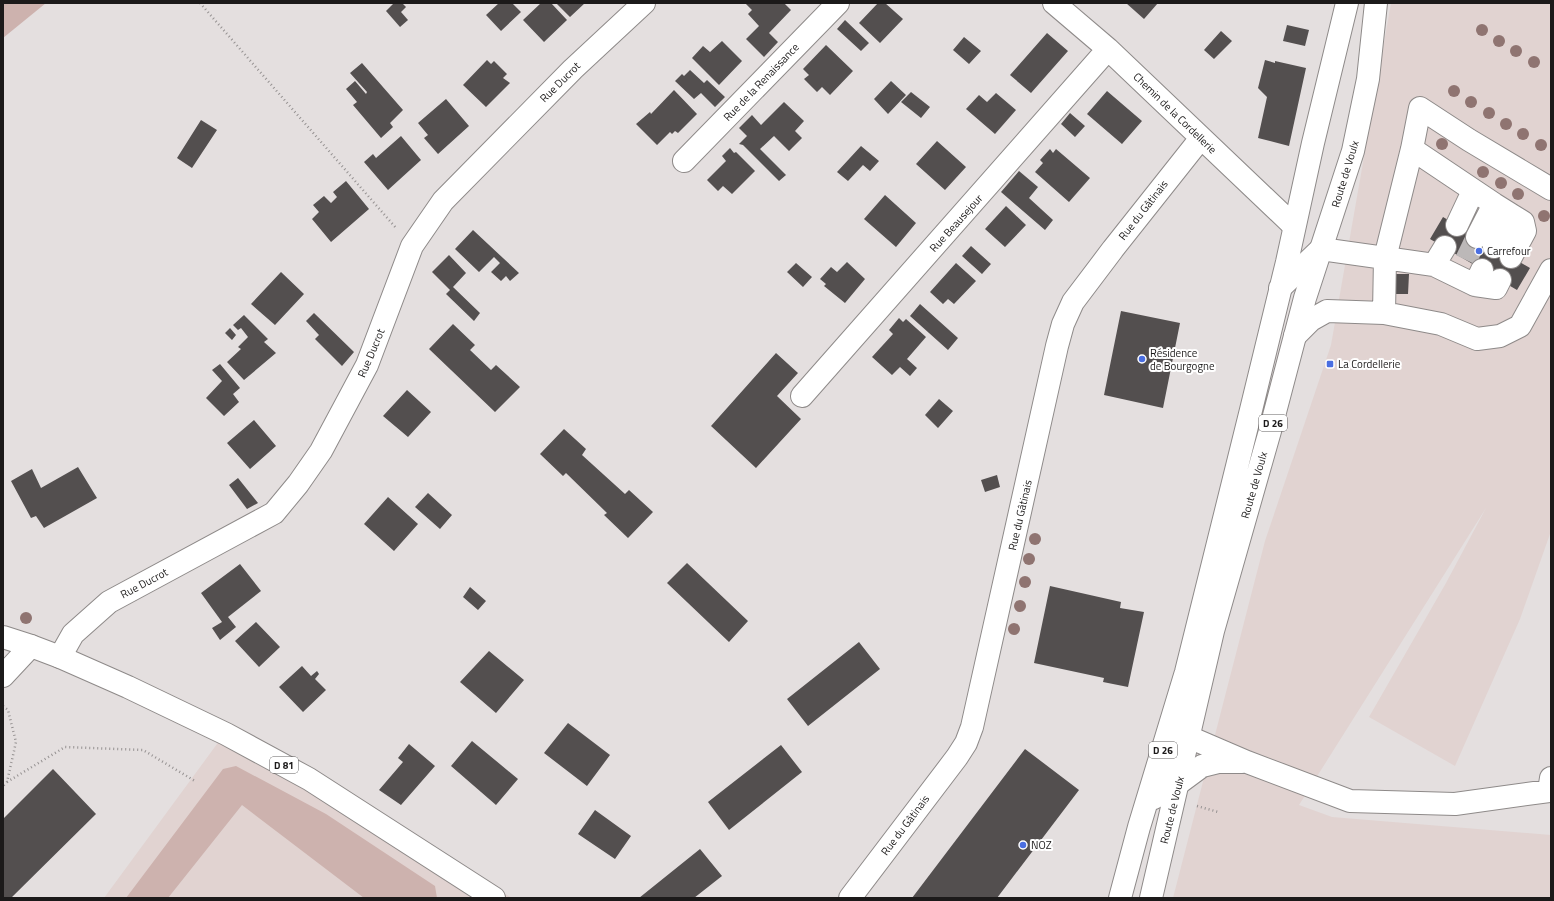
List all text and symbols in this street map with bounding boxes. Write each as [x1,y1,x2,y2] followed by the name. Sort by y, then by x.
[720,39,803,125] street label: Rue de la Renaissance
[536,58,584,106] street label: Rue Ducrot
[1130,69,1221,158] street label: Chemin de la Cordellerie
[1327,139,1363,209] street label: Route de Voulx
[1114,177,1172,243] street label: Rue du Gâtinais
[926,190,986,255] street label: Rue Beausejour
[1487,243,1531,259] place label: Carrefour
[1474,246,1484,256] marker: Carrefour
[354,326,388,380] street label: Rue Ducrot
[1150,345,1215,374] place label: Résidence de Bourgogne
[1137,354,1147,364] marker: Résidence de Bourgogne
[1338,356,1401,372] place label: La Cordellerie
[1325,359,1335,369] marker: La Cordellerie
[1259,415,1287,431] road number: D 26
[1237,450,1271,520] street label: Route de Voulx
[1004,478,1036,552] street label: Rue du Gâtinais
[117,564,171,602] street label: Rue Ducrot
[1149,742,1177,758] road number: D 26
[270,757,298,773] road number: D 81
[1156,774,1188,845] street label: Route de Voulx
[877,791,933,859] street label: Rue du Gâtinais
[1031,837,1052,853] place label: NOZ
[1018,840,1028,850] marker: NOZ

